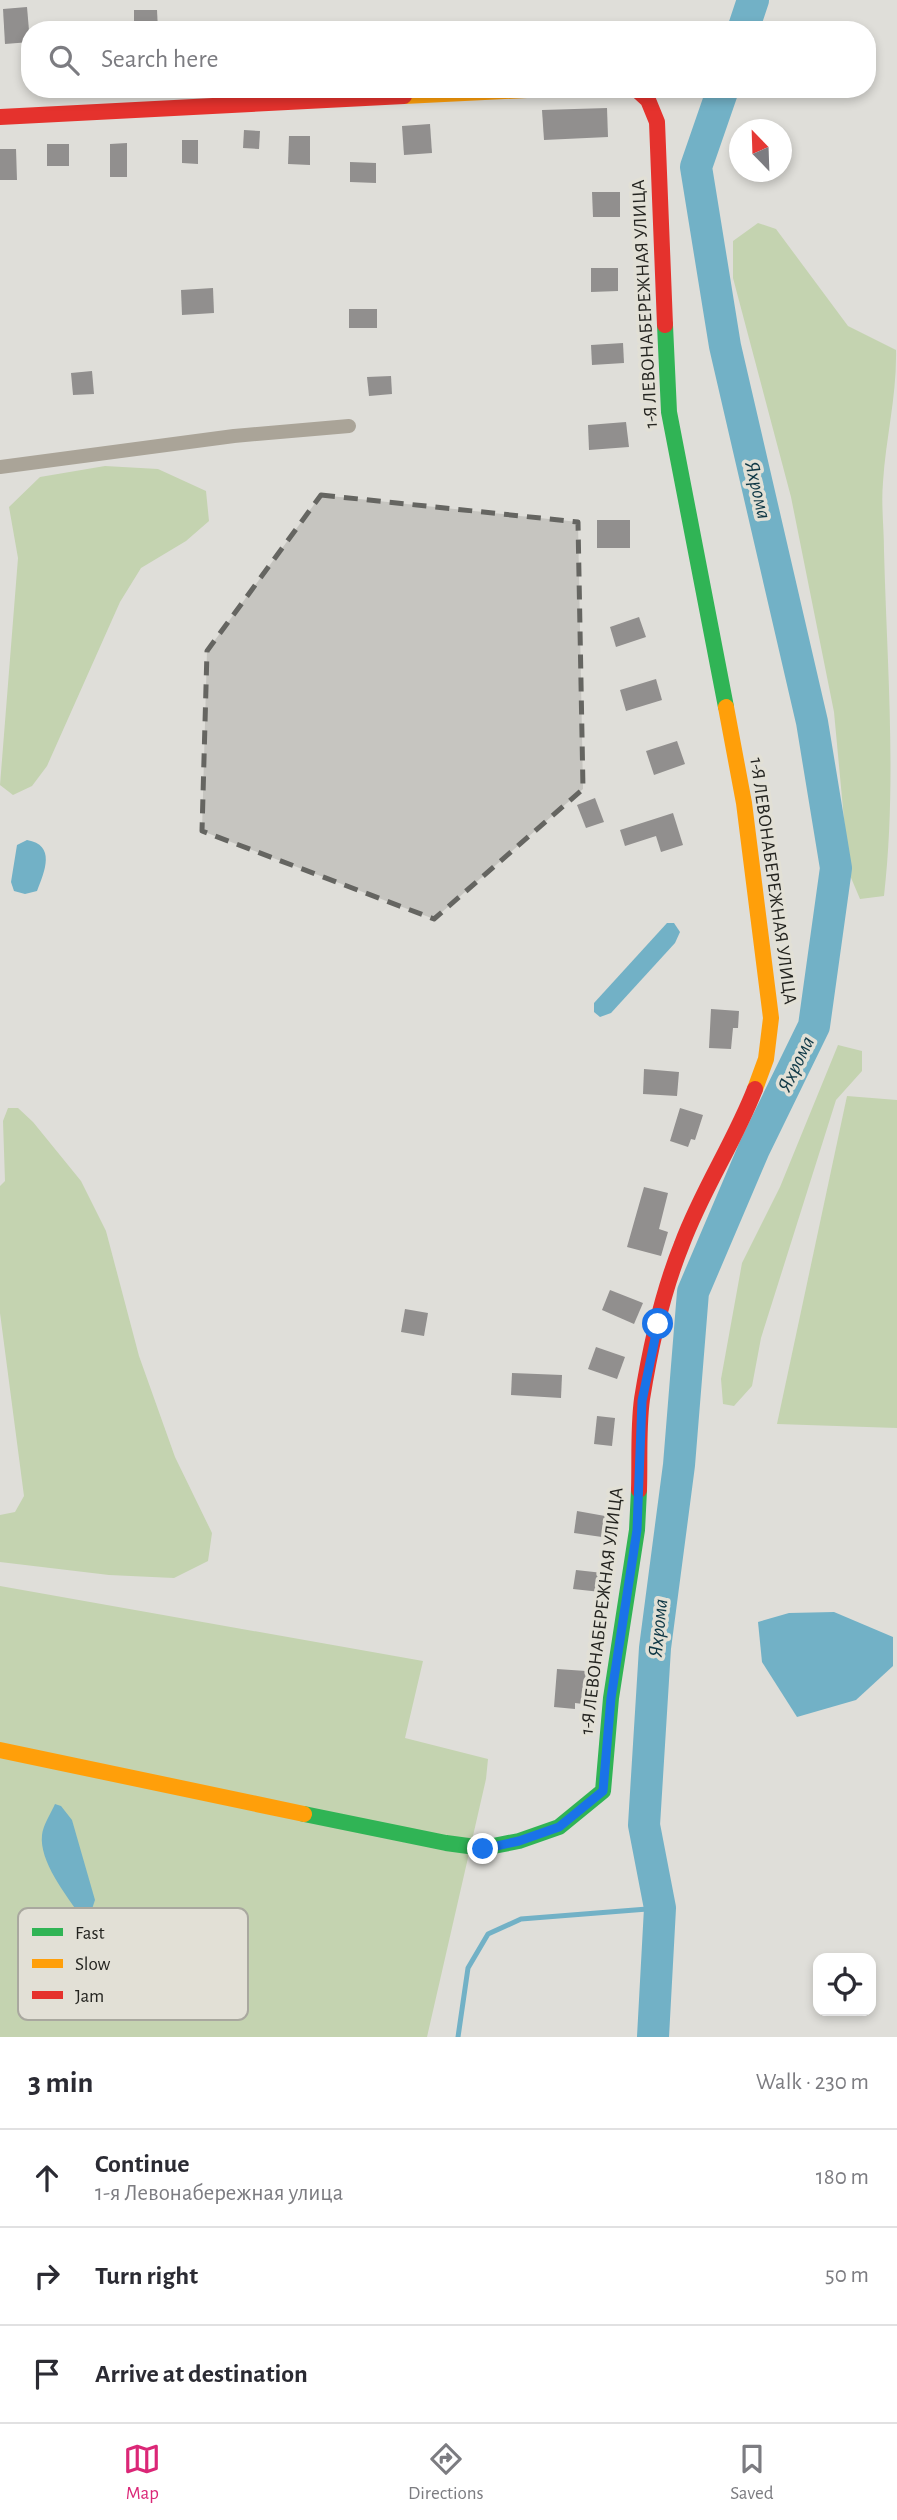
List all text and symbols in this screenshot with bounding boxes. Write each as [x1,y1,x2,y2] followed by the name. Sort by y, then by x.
[21,21,876,98] search box
[45,41,83,79] icon: search
[101,46,219,72] text: Search here
[729,119,792,182] north arrow
[629,179,661,429] street label: 1-Я ЛЕВОНАБЕРЕЖНАЯ УЛИЦА
[740,459,775,521] water label: Яхрома
[746,756,800,1006] street label: 1-Я ЛЕВОНАБЕРЕЖНАЯ УЛИЦА
[774,1033,819,1095] water label: Яхрома
[642,1308,673,1339] route start
[577,1486,627,1736] street label: 1-Я ЛЕВОНАБЕРЕЖНАЯ УЛИЦА
[644,1598,673,1658] water label: Яхрома
[467,1833,498,1864] route end
[18,1908,248,2020] legend
[75,1924,105,1943] text: Fast
[813,1953,876,2016] map controls
[813,1953,876,2016] button: locate
[75,1955,111,1974] text: Slow
[75,1987,104,2006] text: Jam
[28,2068,93,2098] text: 3 min
[756,2071,869,2094] text: Walk · 230 m
[95,2151,190,2177] text: Continue
[28,2159,66,2197] icon: ahead
[816,2166,869,2189] text: 180 m
[95,2182,343,2205] text: 1-я Левонабережная улица
[28,2257,66,2295] icon: right
[95,2263,198,2289] text: Turn right
[825,2264,869,2287] text: 50 m
[28,2355,66,2393] icon: arrive
[95,2361,308,2387] text: Arrive at destination
[123,2440,161,2505] tab: Map
[408,2440,484,2505] tab: Directions
[730,2440,774,2505] tab: Saved

